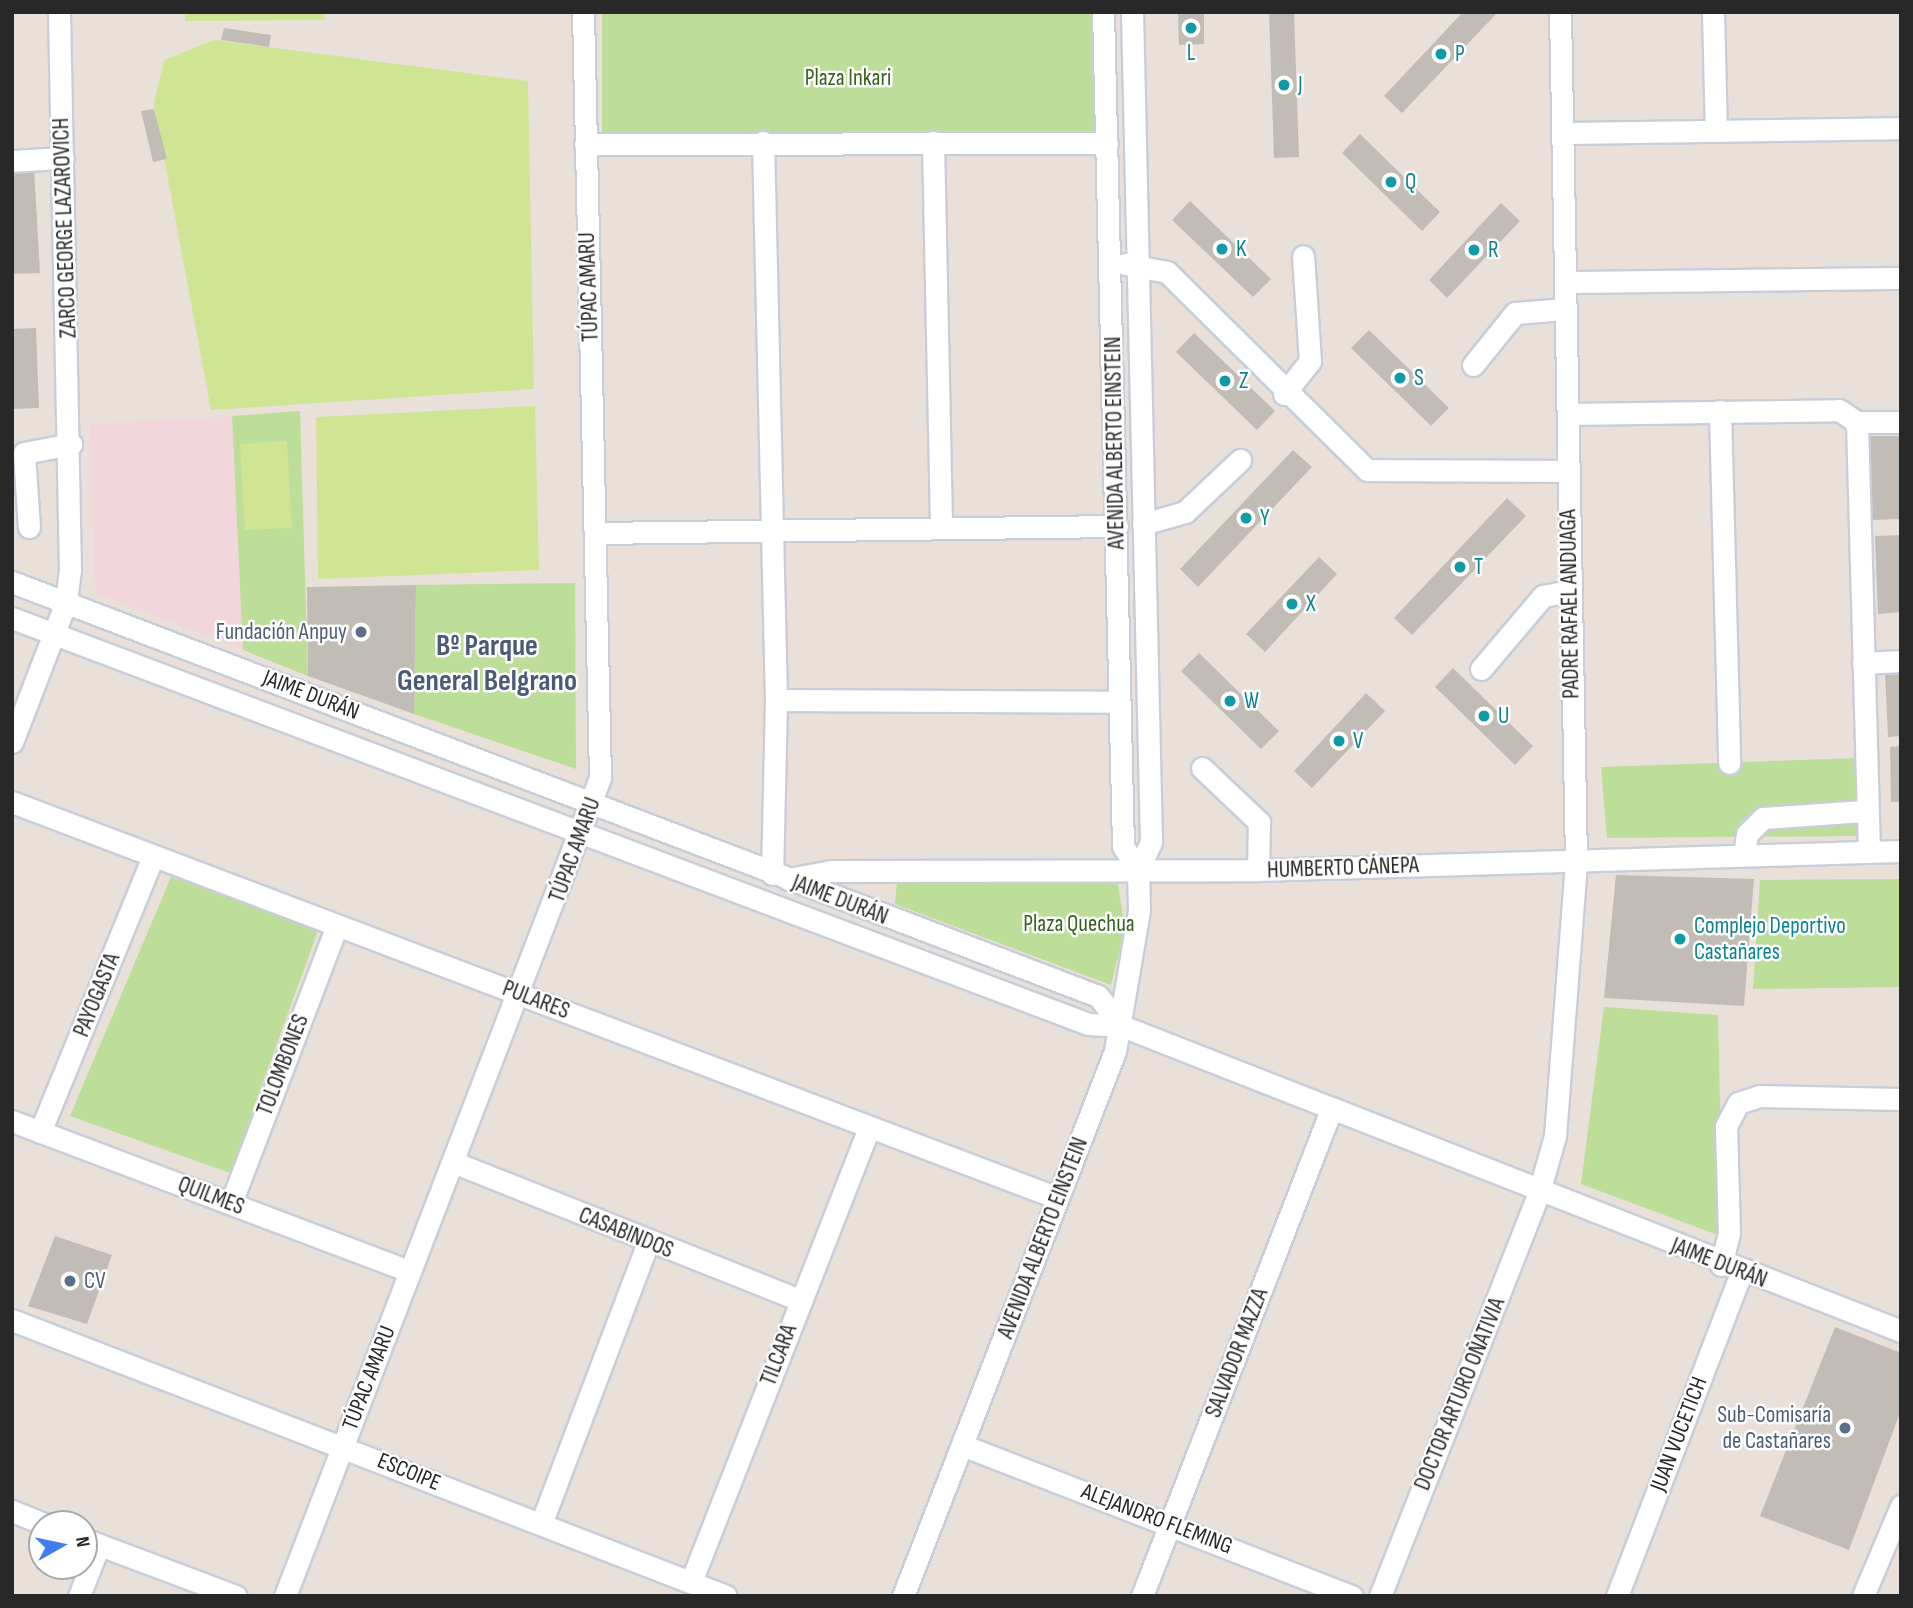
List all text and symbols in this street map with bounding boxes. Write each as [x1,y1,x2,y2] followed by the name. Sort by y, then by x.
[1183,20,1199,36] marker: L
[1187,39,1195,67] place label: L
[1455,40,1465,68] place label: P
[1433,46,1449,62] marker: P
[805,64,891,92] park label: Plaza Inkari
[1298,71,1303,99] place label: J
[1276,77,1292,93] marker: J
[47,117,83,339] street label: ZARCO GEORGE LAZAROVICH
[1405,168,1416,196] place label: Q
[1383,174,1399,190] marker: Q
[573,232,605,342] street label: TÚPAC AMARU
[1236,235,1246,263] place label: K
[1488,236,1499,264] place label: R
[1214,241,1230,257] marker: K
[1466,242,1482,258] marker: R
[1099,336,1131,550] street label: AVENIDA ALBERTO EINSTEIN
[1414,364,1424,392] place label: S
[1239,367,1249,395] place label: Z
[1392,370,1408,386] marker: S
[1217,373,1233,389] marker: Z
[1260,504,1270,532] place label: Y
[1555,509,1585,699] street label: PADRE RAFAEL ANDUAGA
[1238,510,1254,526] marker: Y
[1474,553,1483,581] place label: T
[1452,559,1468,575] marker: T
[1306,590,1316,618] place label: X
[1284,596,1300,612] marker: X
[216,618,347,646] place label: Fundación Anpuy
[353,624,369,640] marker: Fundación Anpuy
[383,628,591,698] district label: Bº Parque General Belgrano
[259,664,363,726] street label: JAIME DURÁN
[1244,687,1259,715] place label: W
[1222,693,1238,709] marker: W
[1498,702,1509,730] place label: U
[1476,708,1492,724] marker: U
[1353,727,1363,755] place label: V
[1331,733,1347,749] marker: V
[543,794,607,906] street label: TÚPAC AMARU
[1267,852,1419,884] street label: HUMBERTO CÁNEPA
[788,869,892,931] street label: JAIME DURÁN
[1023,910,1135,938] park label: Plaza Quechua
[1694,912,1846,966] place label: Complejo Deportivo Castañares
[1672,931,1688,947] marker: Complejo Deportivo Castañares
[68,949,126,1041] street label: PAYOGASTA
[499,975,573,1025] street label: PULARES
[251,1011,315,1119] street label: TOLOMBONES
[992,1134,1094,1342] street label: AVENIDA ALBERTO EINSTEIN
[174,1171,248,1221] street label: QUILMES
[575,1202,677,1264] street label: CASABINDOS
[1667,1232,1771,1294] street label: JAIME DURÁN
[84,1267,106,1295] place label: CV
[62,1273,78,1289] marker: CV
[1200,1284,1274,1422] street label: SALVADOR MAZZA
[1409,1294,1511,1494] street label: DOCTOR ARTURO OÑATIVIA
[755,1320,803,1390] street label: TILCARA
[336,1322,402,1434] street label: TÚPAC AMARU
[1645,1373,1713,1495] street label: JUAN VUCETICH
[1717,1401,1831,1455] place label: Sub-Comisaría de Castañares
[1837,1420,1853,1436] marker: Sub-Comisaría de Castañares
[373,1447,445,1497] street label: ESCOIPE
[1078,1478,1236,1560] street label: ALEJANDRO FLEMING
[28,1510,98,1580] north arrow
[70,1535,94,1549] text: N

